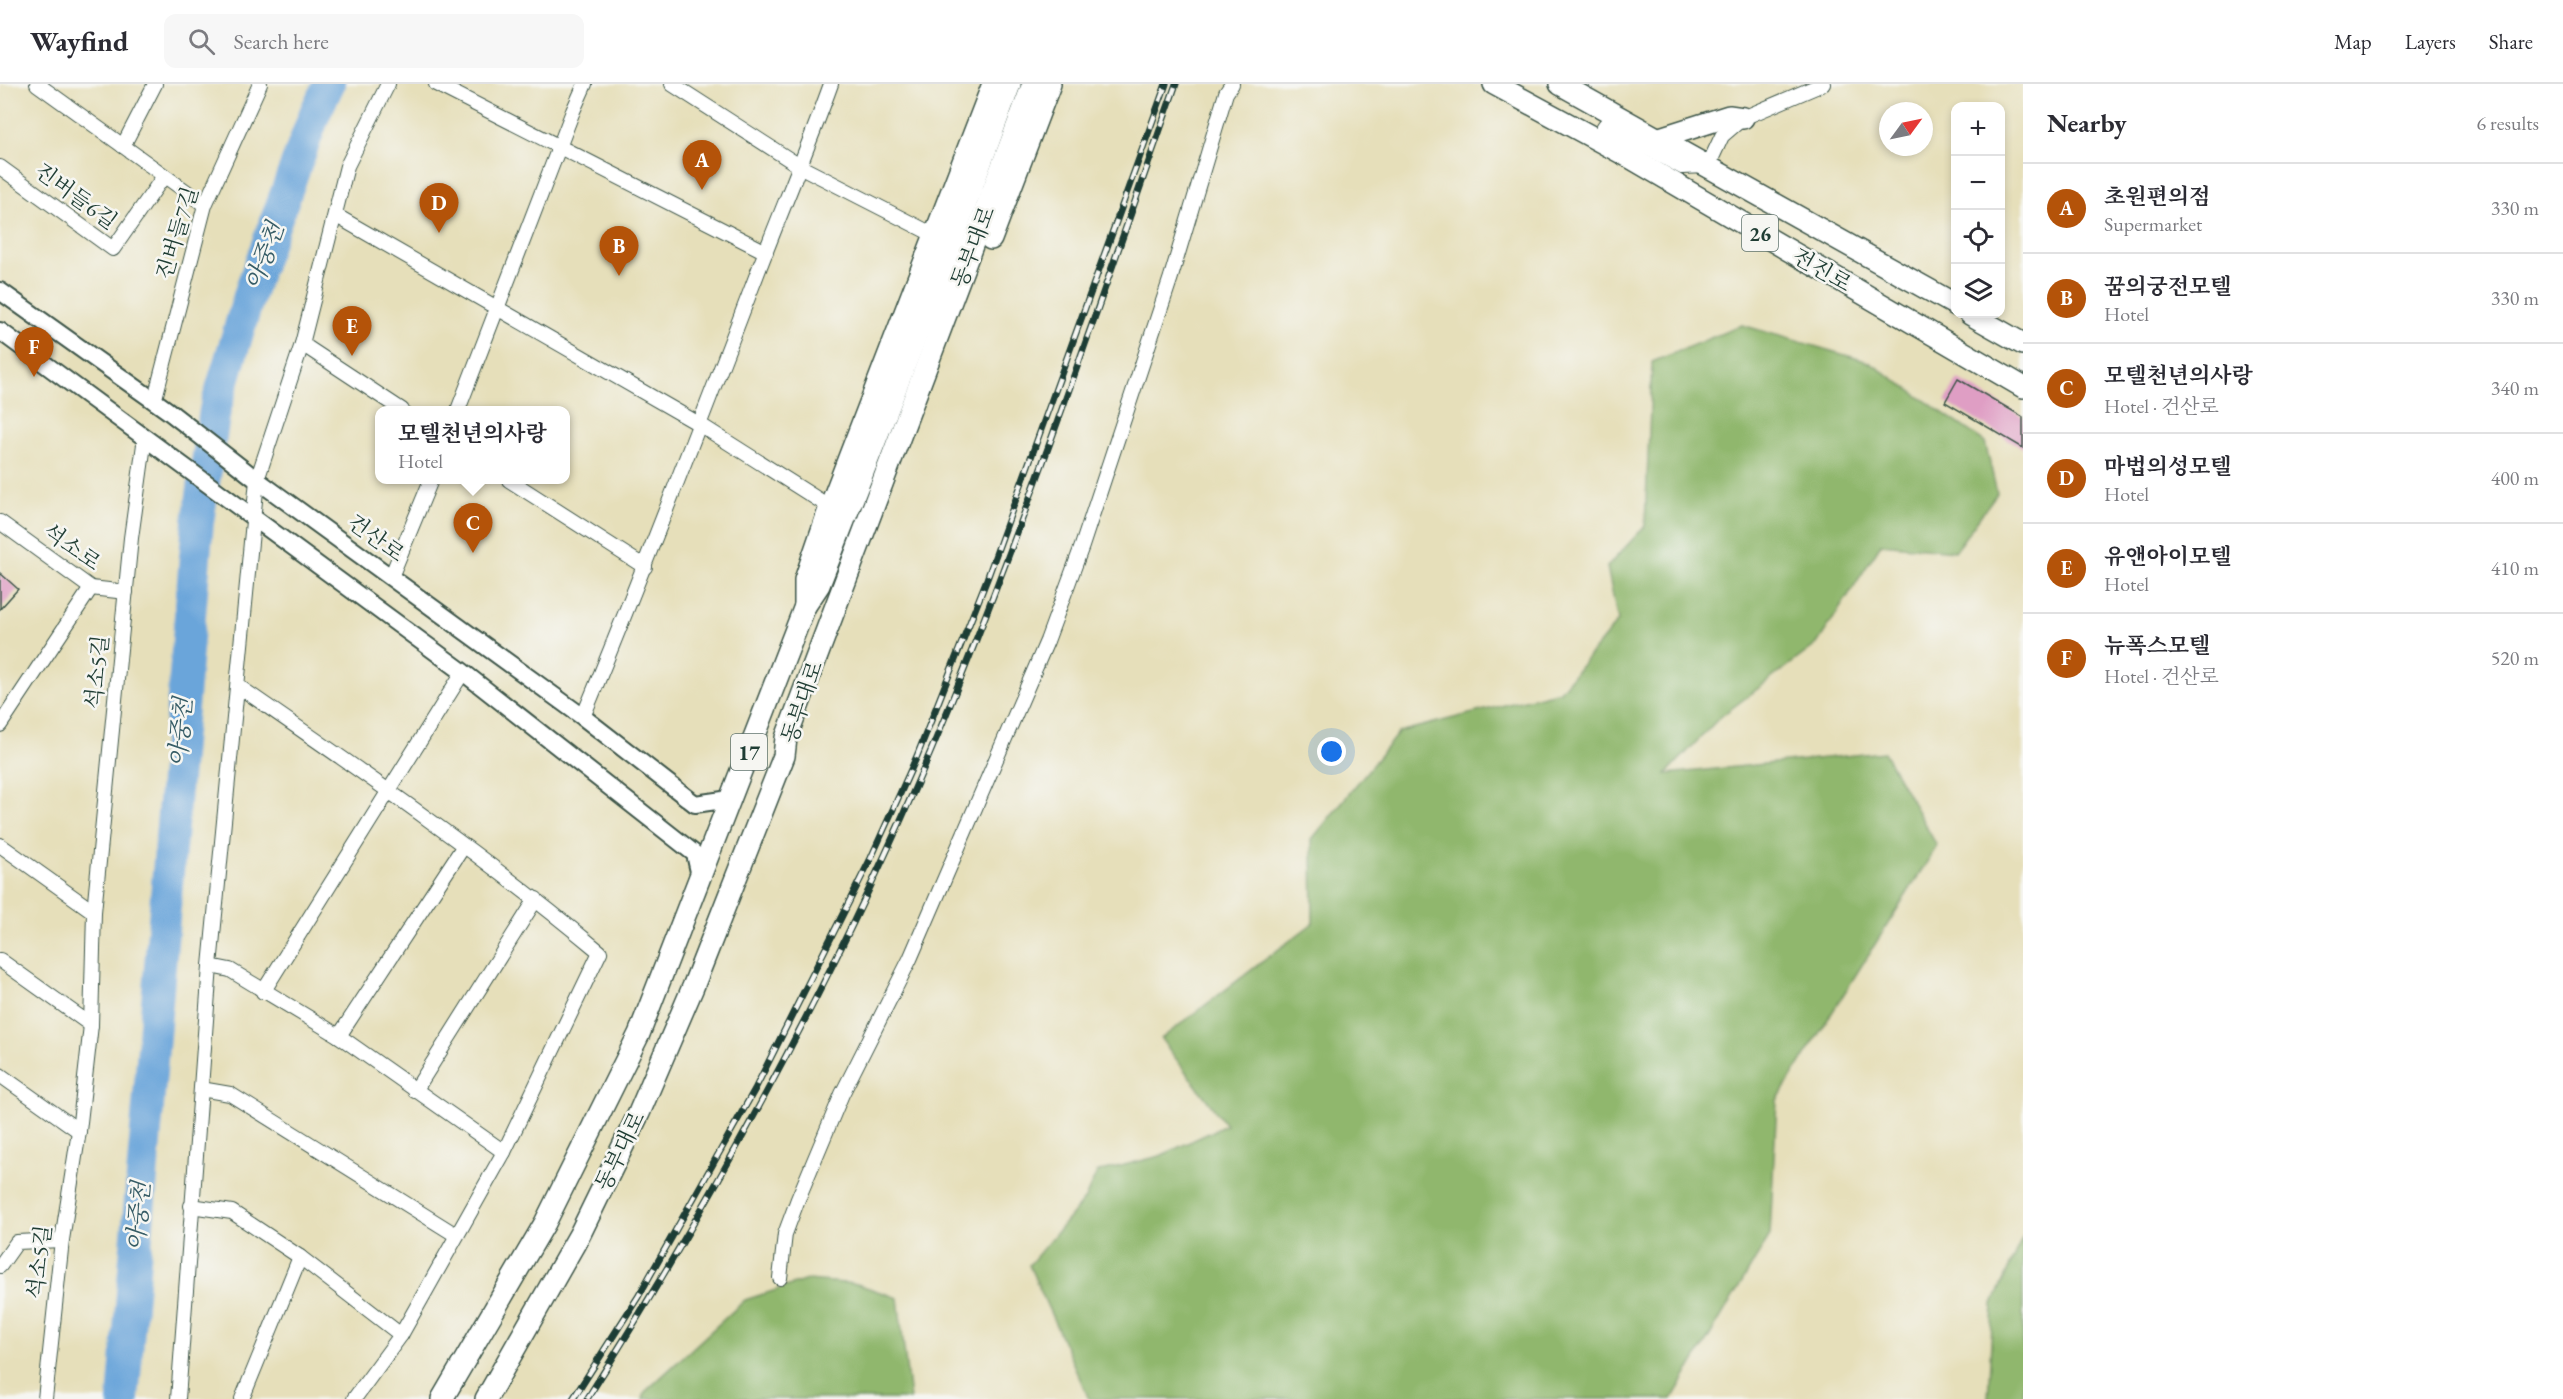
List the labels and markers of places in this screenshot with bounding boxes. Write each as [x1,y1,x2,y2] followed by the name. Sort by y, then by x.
[682,141,722,190] pin: A
[420,184,458,233] pin: D
[600,226,638,276] pin: B
[332,306,372,356] pin: E
[15,328,54,377] pin: F
[454,504,492,553] pin: C

